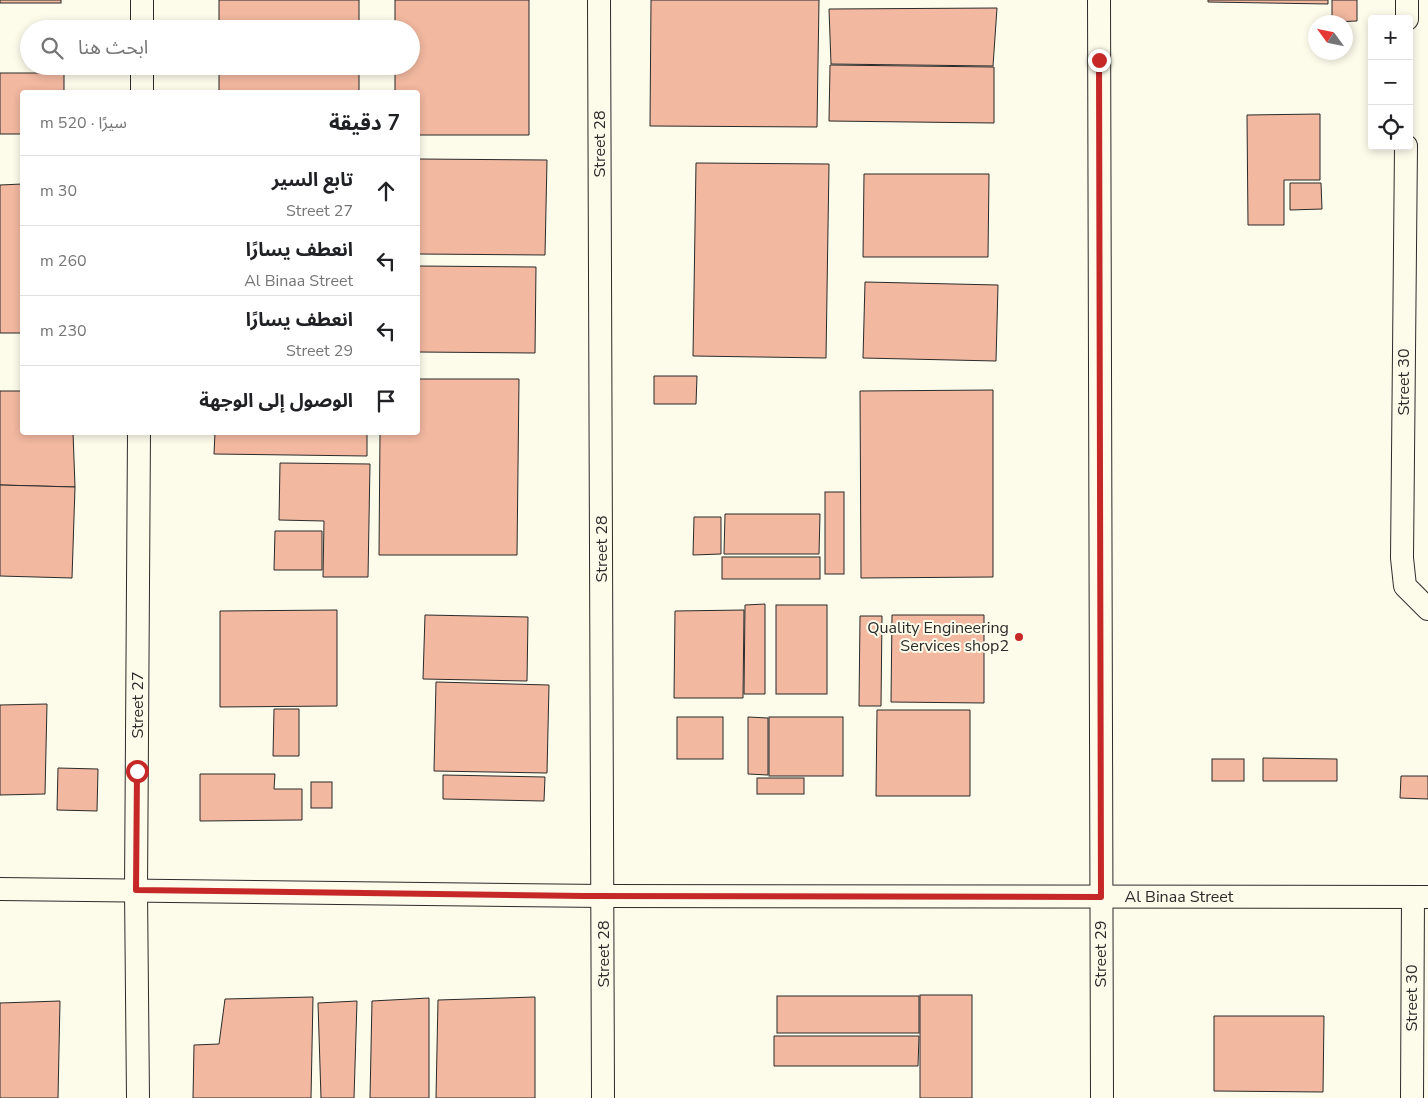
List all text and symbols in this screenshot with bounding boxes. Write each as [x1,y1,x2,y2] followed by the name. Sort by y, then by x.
[1308,15,1353,60] north arrow
[1368,15,1413,150] map controls
[1368,15,1413,60] button: +
[20,20,420,75] search box
[38,34,66,62] icon: search
[78,35,148,61] text: ابحث هنا
[1088,49,1111,72] route end
[1368,60,1413,105] button: −
[1368,105,1413,150] button: locate
[329,109,400,137] text: 7 دقيقة
[589,111,611,177] street label: Street 28
[40,112,127,134] text: سيرًا · 520 m
[272,167,353,193] text: تابع السير
[372,177,400,205] icon: ahead
[40,180,77,202] text: 30 m
[286,200,353,222] text: Street 27
[246,237,353,263] text: انعطف يسارًا
[372,247,400,275] icon: left
[40,250,87,272] text: 260 m
[244,270,353,292] text: Al Binaa Street
[246,307,353,333] text: انعطف يسارًا
[372,317,400,345] icon: left
[40,320,87,342] text: 230 m
[286,340,353,362] text: Street 29
[1393,349,1415,415] street label: Street 30
[372,387,400,415] icon: arrive
[199,388,353,414] text: الوصول إلى الوجهة
[591,516,613,582] street label: Street 28
[867,617,1009,657] place label: Quality Engineering Services shop2
[1013,631,1025,643] marker: Quality Engineering Services shop2
[127,672,149,738] street label: Street 27
[126,760,149,783] route start
[1125,886,1234,908] street label: Al Binaa Street
[593,921,615,987] street label: Street 28
[1090,921,1112,987] street label: Street 29
[1401,965,1423,1031] street label: Street 30

